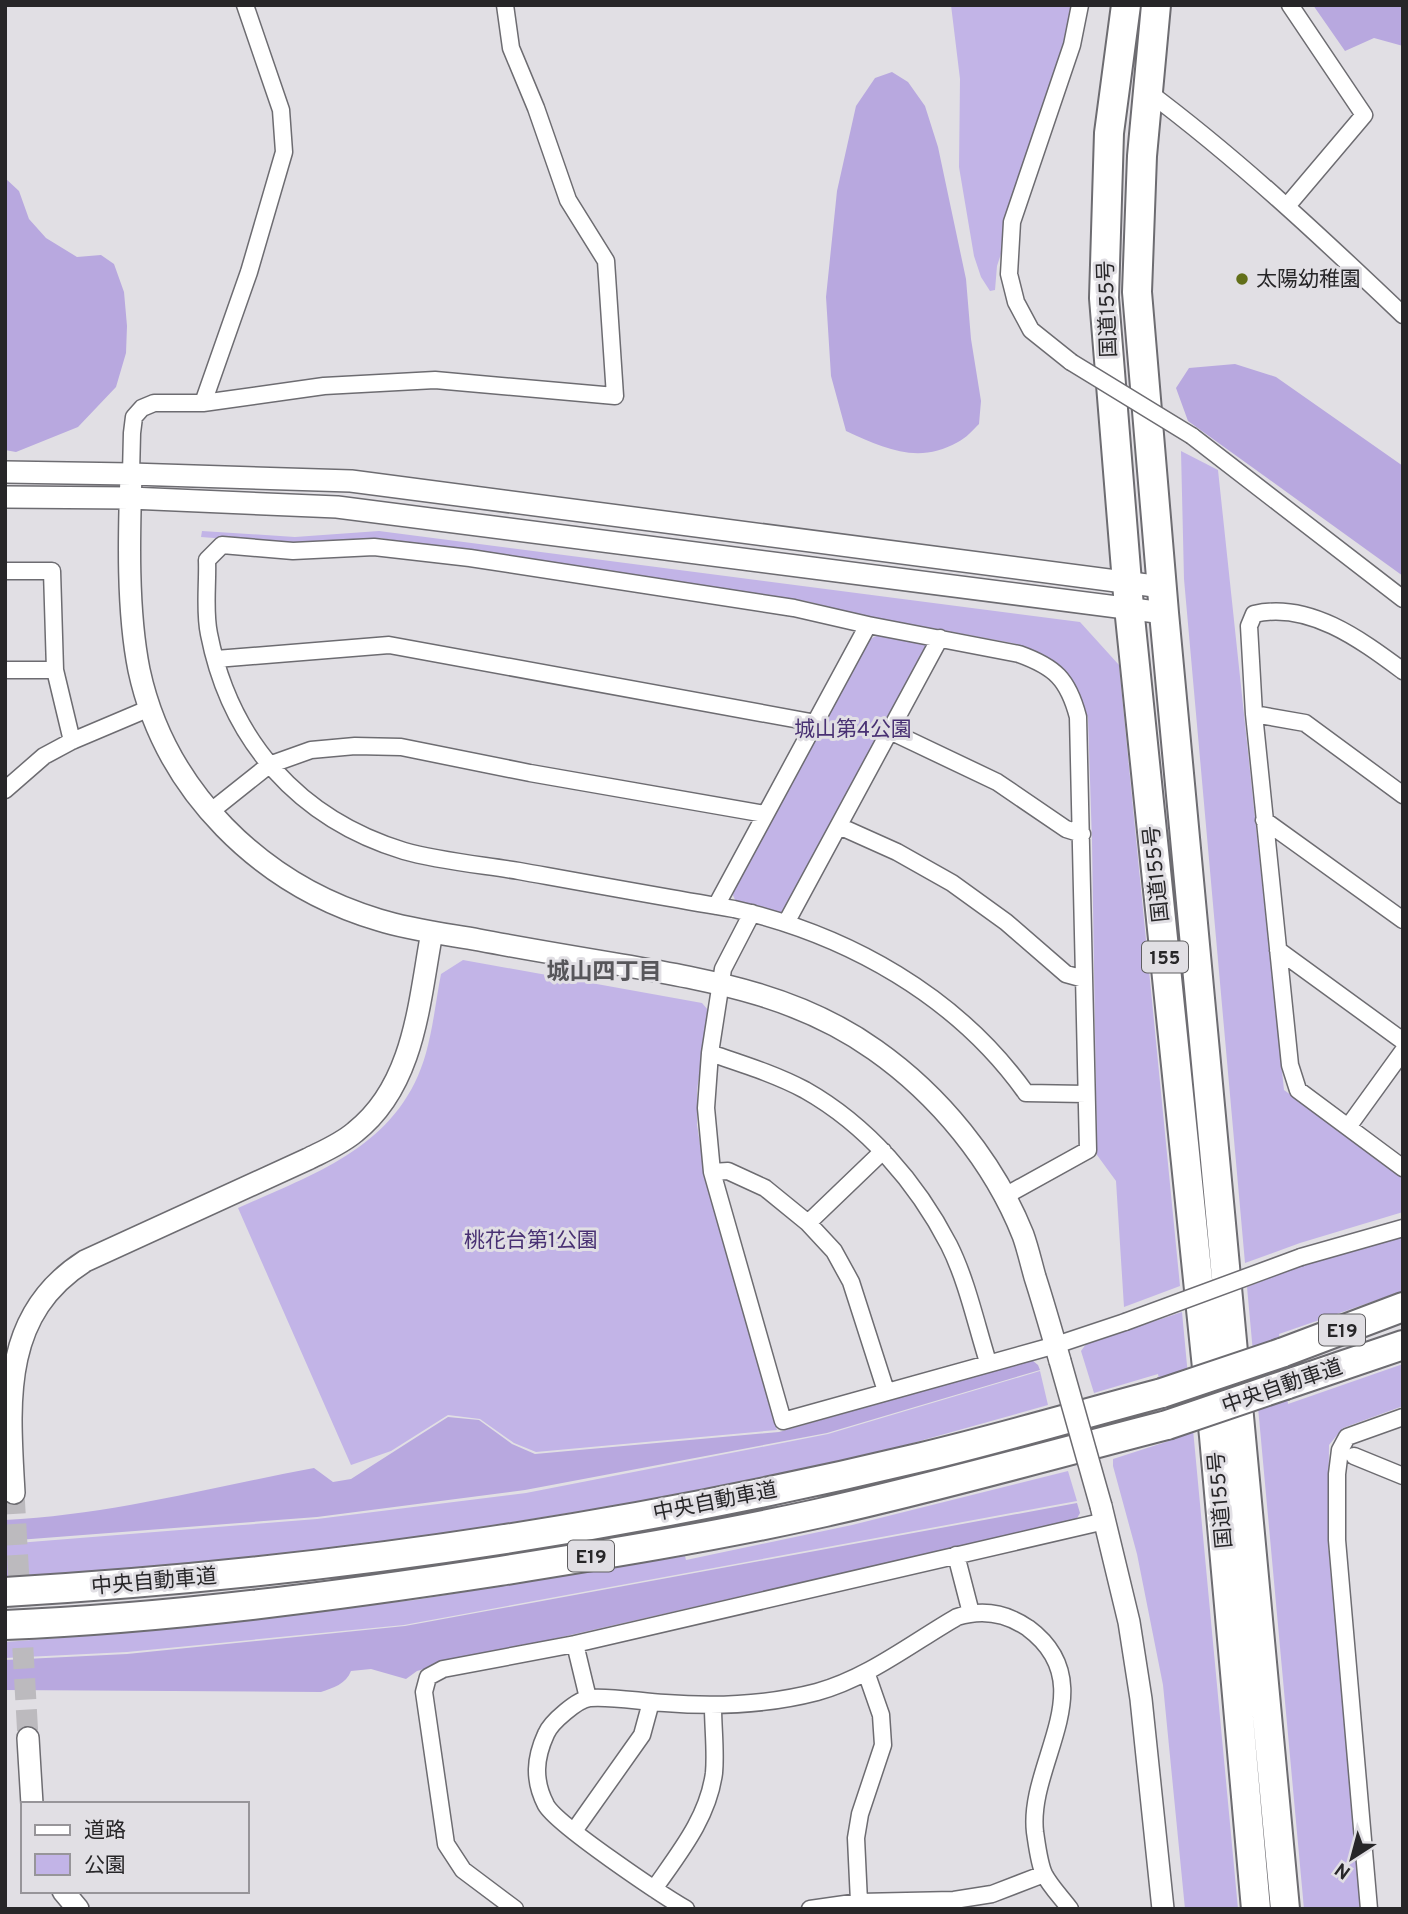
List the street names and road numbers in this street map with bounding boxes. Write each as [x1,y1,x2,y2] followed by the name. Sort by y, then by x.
[1093,260,1124,358] street label: 国道155号
[1139,824,1176,923] street label: 国道155号
[1142,942,1188,973] road number: 155
[1319,1314,1365,1346] road number: E19
[1219,1354,1346,1421] street label: 中央自動車道
[1204,1450,1239,1549] street label: 国道155号
[651,1477,780,1528] street label: 中央自動車道
[568,1540,614,1572] road number: E19
[90,1564,218,1601] street label: 中央自動車道

